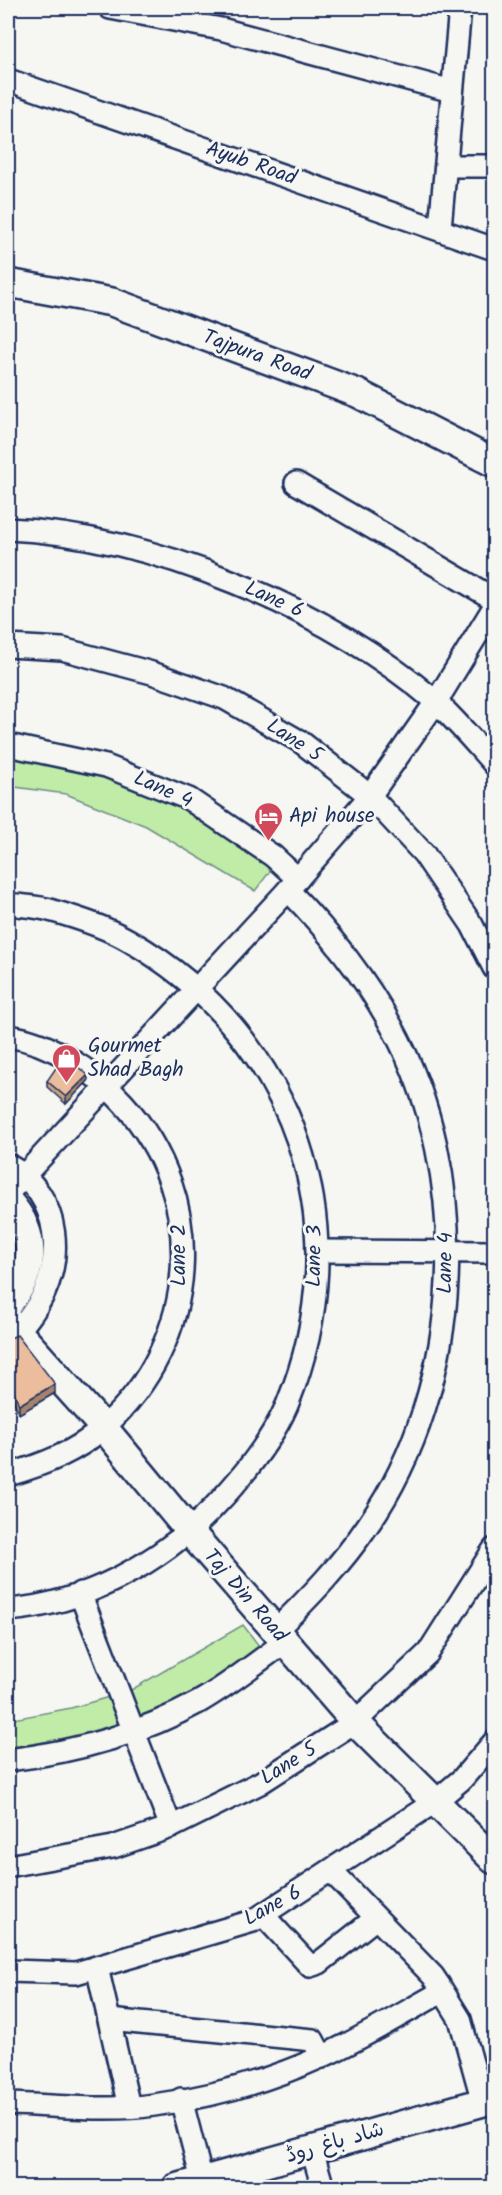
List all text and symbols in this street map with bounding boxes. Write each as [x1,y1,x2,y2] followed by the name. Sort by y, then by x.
[201,133,301,195] street label: Ayub Road
[198,321,317,391] street label: Tajpura Road
[239,572,309,628] street label: Lane 6
[259,710,330,773] street label: Lane 5
[128,762,198,818] street label: Lane 4
[252,800,284,842] hotel icon: Api house
[289,800,375,833] place label: Api house
[88,1030,184,1087] place label: Gourmet Shad Bagh
[51,1042,83,1084] shop icon: Gourmet Shad Bagh
[163,1224,196,1286] street label: Lane 2
[298,1225,332,1287] street label: Lane 3
[429,1232,463,1294] street label: Lane 4
[195,1542,296,1651] street label: Taj Din Road
[254,1733,325,1794] street label: Lane 5
[238,1877,308,1935] street label: Lane 6
[282,2113,388,2173] street label: شاد باغ روڈ

